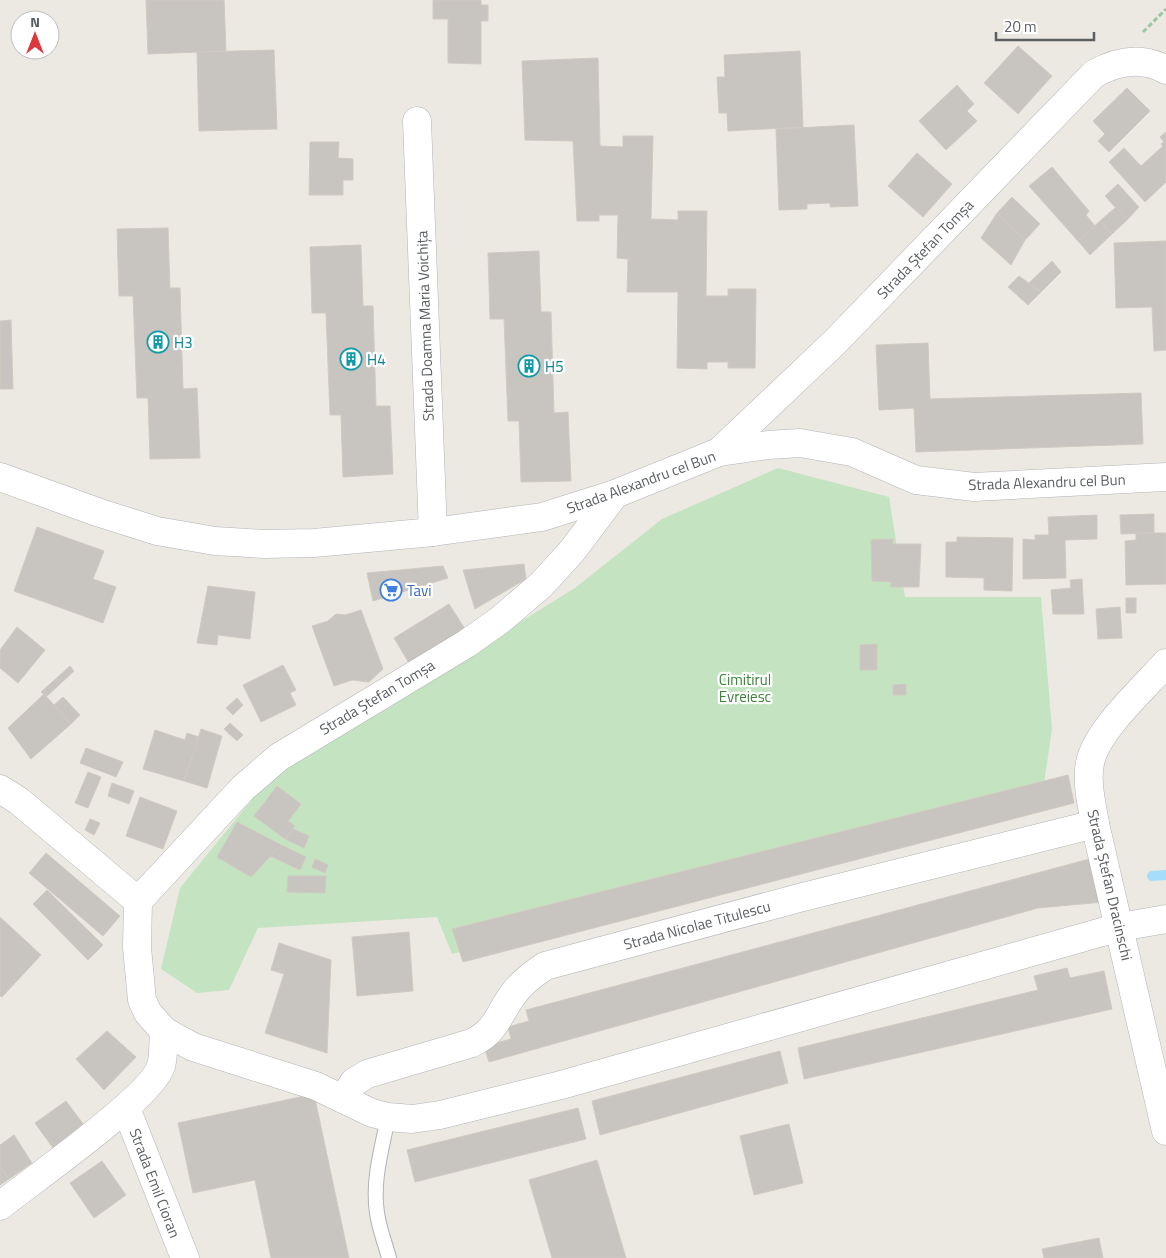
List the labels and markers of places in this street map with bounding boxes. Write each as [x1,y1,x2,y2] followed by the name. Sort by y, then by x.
[146,330,170,354] building icon: H3
[174,331,193,354] place label: H3
[339,347,363,371] building icon: H4
[367,348,386,371] place label: H4
[517,354,541,378] building icon: H5
[545,355,564,378] place label: H5
[379,578,403,602] supermarket icon: Tavi
[407,579,432,602] place label: Tavi

